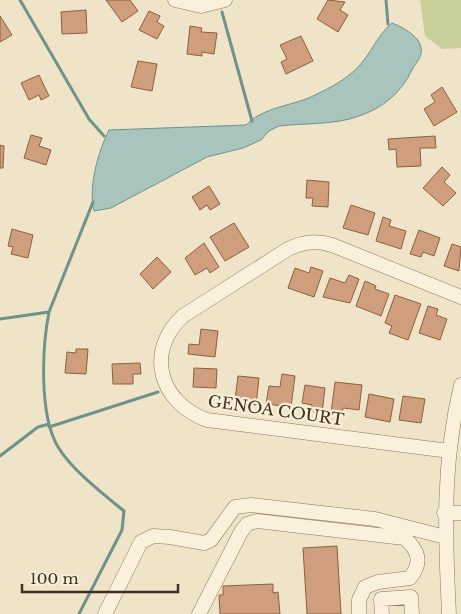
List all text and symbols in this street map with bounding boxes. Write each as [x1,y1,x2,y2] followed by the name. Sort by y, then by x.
[207,391,346,429] street label: GENOA COURT
[22,562,179,594] scale bar
[30,569,79,588] text: 100 m

